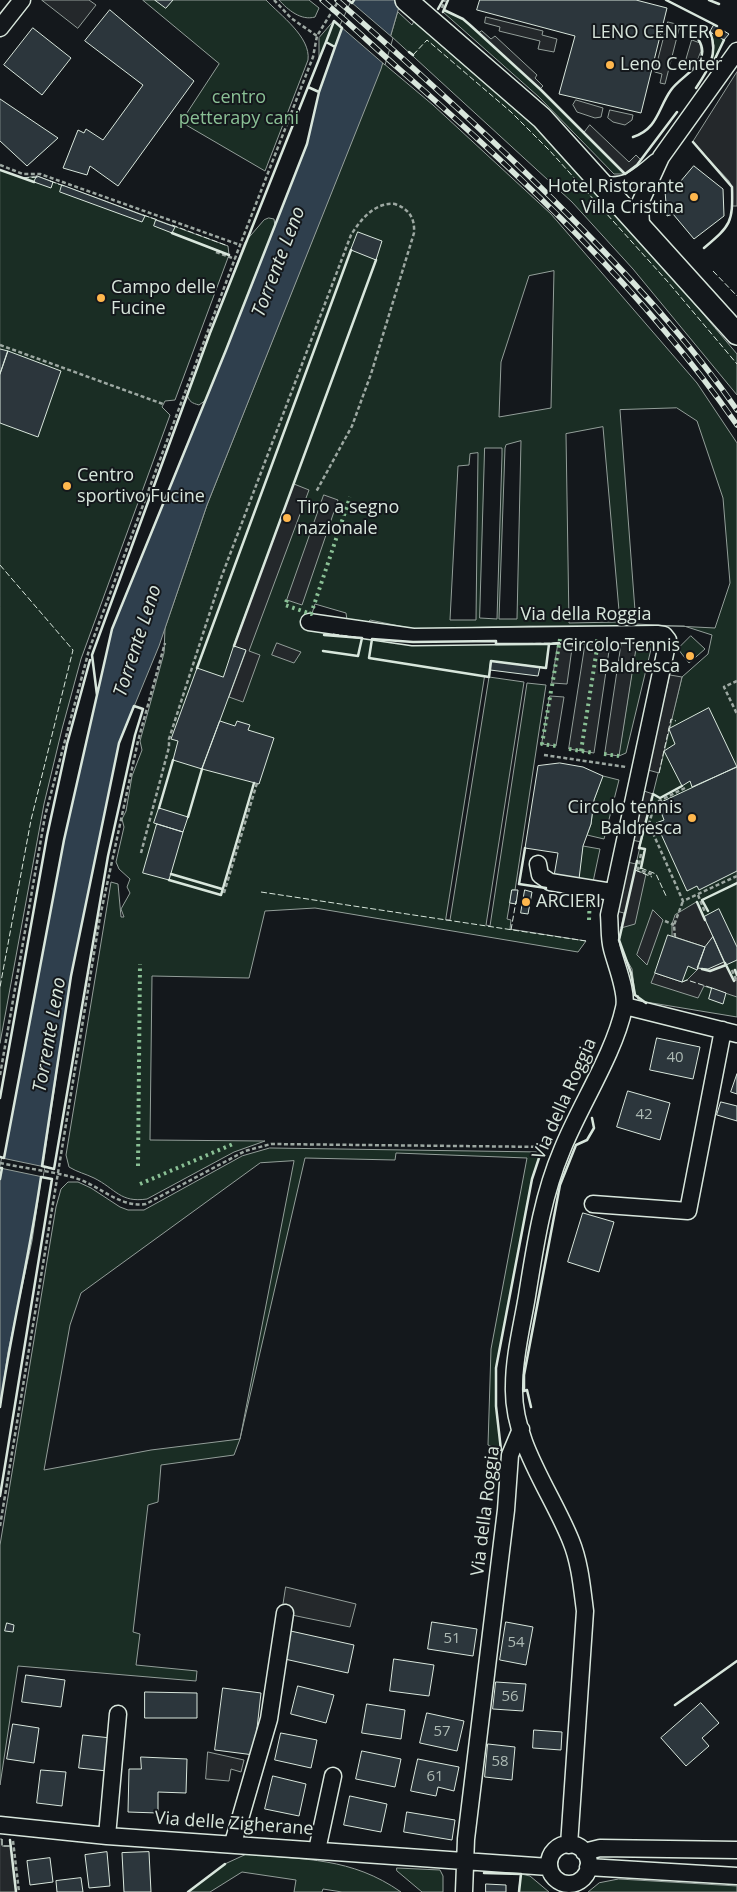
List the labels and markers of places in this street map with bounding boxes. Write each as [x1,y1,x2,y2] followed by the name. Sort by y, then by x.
[591,22,709,44] place label: LENO CENTER
[713,27,725,39] marker: LENO CENTER
[620,54,722,76] place label: Leno Center
[604,59,616,71] marker: Leno Center
[548,176,684,218] place label: Hotel Ristorante Villa Cristina
[688,191,700,203] marker: Hotel Ristorante Villa Cristina
[111,277,216,320] place label: Campo delle Fucine
[95,292,107,304] marker: Campo delle Fucine
[77,465,205,508] place label: Centro sportivo Fucine
[61,480,73,492] marker: Centro sportivo Fucine
[297,497,399,540] place label: Tiro a segno nazionale
[281,512,293,524] marker: Tiro a segno nazionale
[562,635,680,678] place label: Circolo Tennis Baldresca
[684,650,696,662] marker: Circolo Tennis Baldresca
[568,797,682,840] place label: Circolo tennis Baldresca
[686,812,698,824] marker: Circolo tennis Baldresca
[536,891,601,913] place label: ARCIERI
[520,896,532,908] marker: ARCIERI

